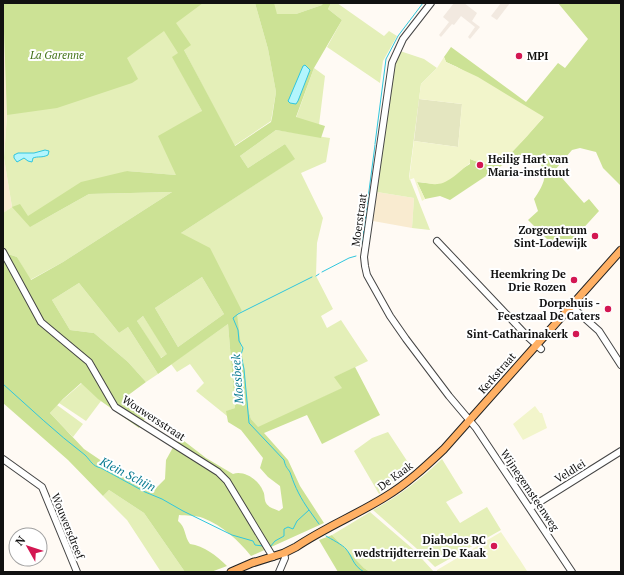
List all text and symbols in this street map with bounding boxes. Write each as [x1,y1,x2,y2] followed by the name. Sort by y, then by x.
[29,48,84,62] park label: La Garenne
[527,49,548,63] place label: MPI
[514,51,524,61] marker: MPI
[488,152,570,179] place label: Heilig Hart van Maria-instituut
[475,160,485,170] marker: Heilig Hart van Maria-instituut
[348,192,370,248] street label: Moerstraat
[514,223,588,250] place label: Zorgcentrum Sint-Lodewijk
[590,231,600,241] marker: Zorgcentrum Sint-Lodewijk
[490,267,566,294] place label: Heemkring De Drie Rozen
[569,275,579,285] marker: Heemkring De Drie Rozen
[498,296,600,323] place label: Dorpshuis - Feestzaal De Caters
[603,304,613,314] marker: Dorpshuis - Feestzaal De Caters
[467,327,569,341] place label: Sint-Catharinakerk
[571,329,581,339] marker: Sint-Catharinakerk
[475,349,519,397] street label: Kerkstraat
[228,353,246,405] water label: Moesbeek
[120,392,188,444] street label: Wouwersstraat
[498,447,563,534] street label: Wijnegemsteenweg
[97,453,158,494] water label: Klein Schijn
[552,456,588,486] street label: Veldlei
[375,458,416,493] street label: De Kaak
[48,491,88,562] street label: Wouwersdreef
[8,527,48,567] north arrow
[12,533,29,548] text: N
[353,533,487,560] place label: Diabolos RC wedstrijdterrein De Kaak
[489,541,499,551] marker: Diabolos RC wedstrijdterrein De Kaak

